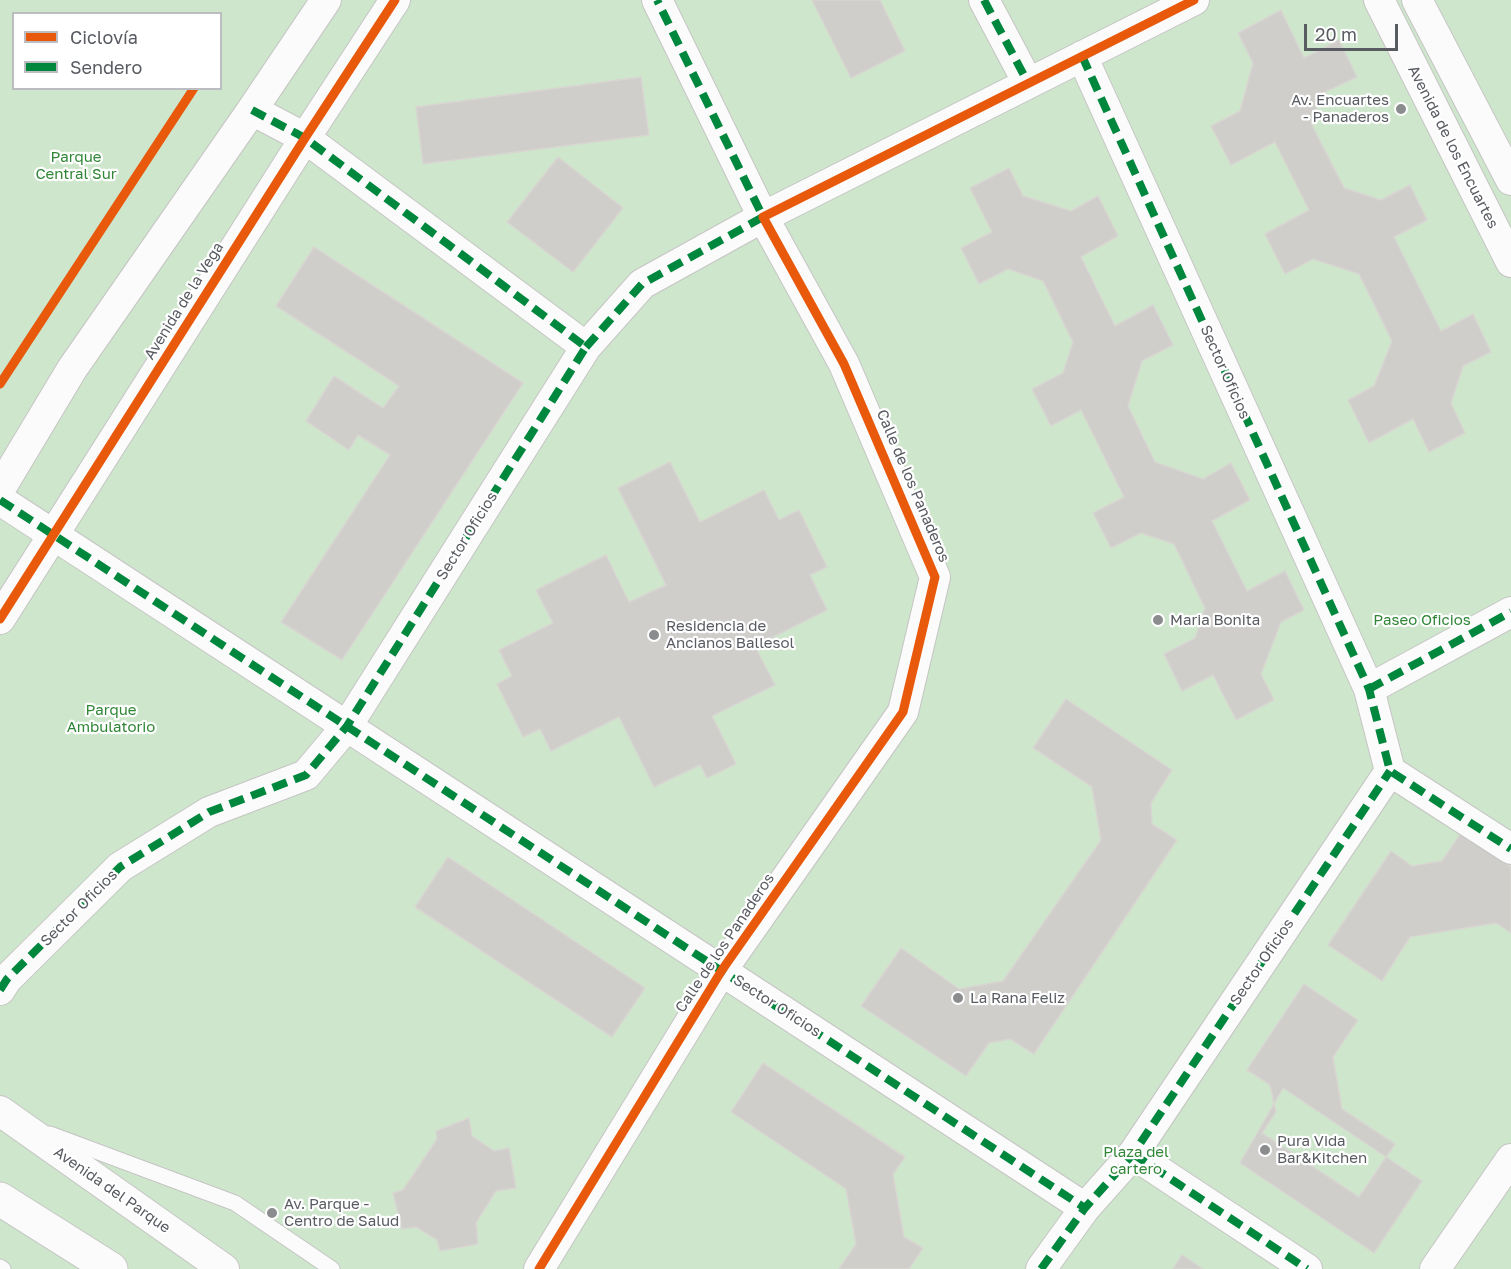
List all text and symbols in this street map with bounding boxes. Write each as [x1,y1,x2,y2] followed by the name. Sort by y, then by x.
[12,12,222,90] legend
[1307,12,1402,50] scale bar
[1315,23,1357,45] text: 20 m
[70,26,138,48] text: Ciclovía
[70,56,142,78] text: Sendero
[1404,62,1502,232] street label: Avenida de los Encuartes
[1291,91,1389,126] place label: Av. Encuartes - Panaderos
[1394,102,1408,116] marker: Av. Encuartes - Panaderos
[35,148,117,183] park label: Parque Central Sur
[141,239,227,363] street label: Avenida de la Vega
[1196,322,1254,422] street label: Sector Oficios
[873,407,953,565] street label: Calle de los Panaderos
[433,488,501,584] street label: Sector Oficios
[1170,611,1260,629] place label: Maria Bonita
[1373,611,1471,629] park label: Paseo Oficios
[1151,613,1165,627] marker: Maria Bonita
[666,617,794,652] place label: Residencia de Ancianos Ballesol
[647,628,661,642] marker: Residencia de Ancianos Ballesol
[67,701,155,736] park label: Parque Ambulatorio
[37,866,121,950] street label: Sector Oficios
[672,870,778,1016] street label: Calle de los Panaderos
[1226,915,1298,1009] street label: Sector Oficios
[730,971,824,1041] street label: Sector Oficios
[970,989,1065,1007] place label: La Rana Feliz
[951,991,965,1005] marker: La Rana Feliz
[1277,1132,1367,1167] place label: Pura Vida Bar&Kitchen
[50,1143,174,1237] street label: Avenida del Parque
[1103,1143,1169,1178] park label: Plaza del cartero
[1258,1143,1272,1157] marker: Pura Vida Bar&Kitchen
[284,1195,399,1230] place label: Av. Parque - Centro de Salud
[265,1206,279,1220] marker: Av. Parque - Centro de Salud

